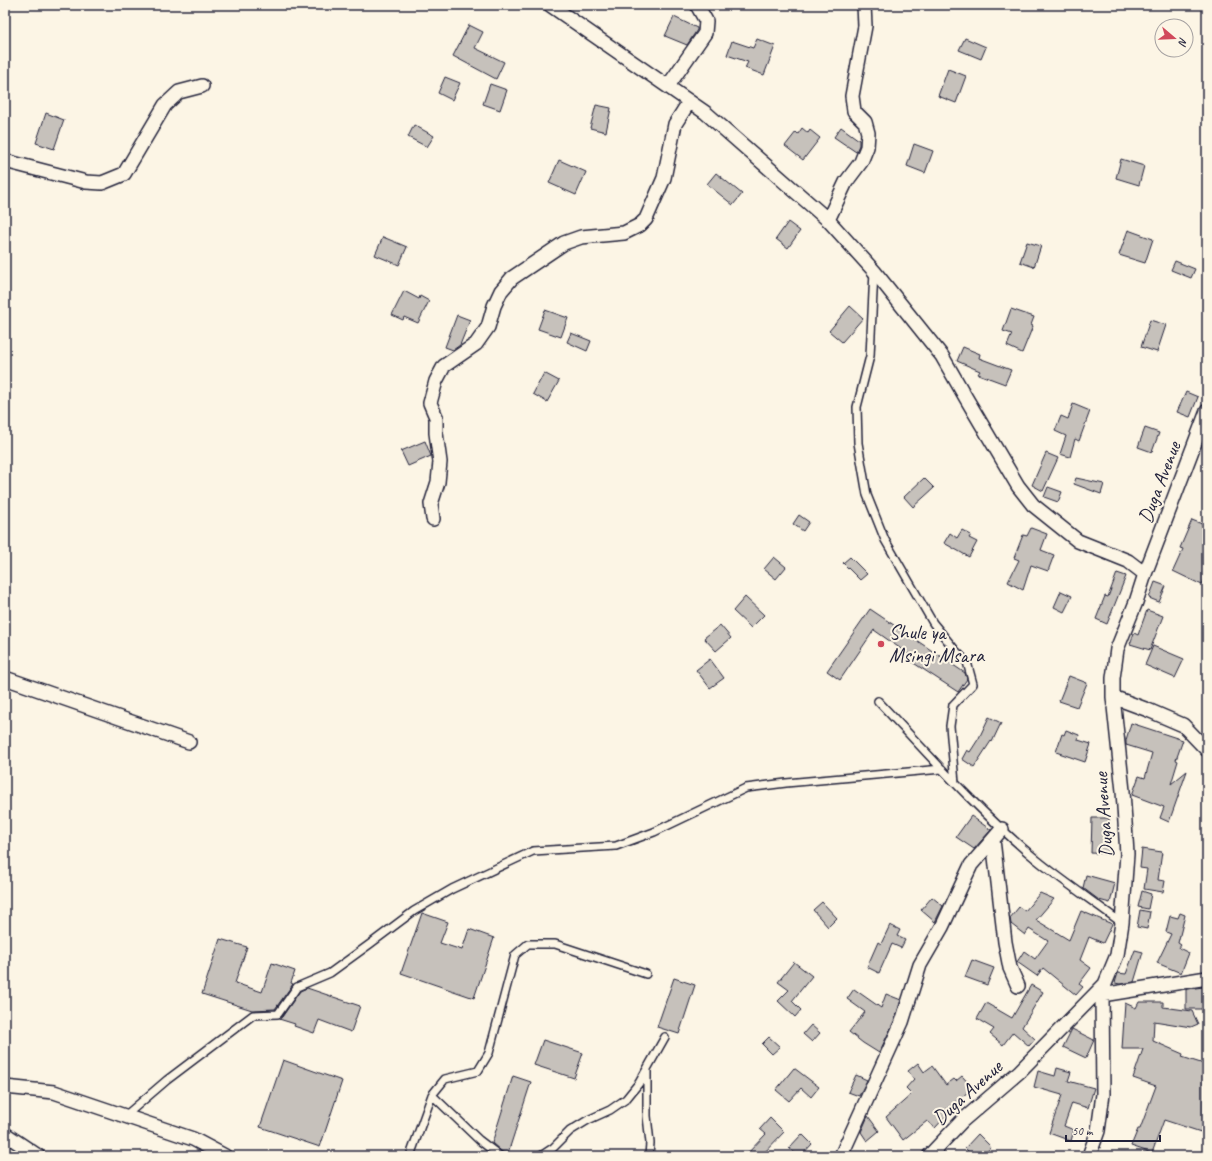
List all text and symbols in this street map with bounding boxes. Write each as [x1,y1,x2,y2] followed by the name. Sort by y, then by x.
[1154,18,1194,58] north arrow
[1175,36,1191,49] text: N
[1133,437,1187,526] street label: Duga Avenue
[889,620,985,668] place label: Shule ya Msingi Msara
[876,639,886,649] marker: Shule ya Msingi Msara
[1088,770,1119,858] street label: Duga Avenue
[927,1054,1008,1130] street label: Duga Avenue
[1066,1117,1160,1143] scale bar
[1072,1123,1094,1139] text: 50 m

